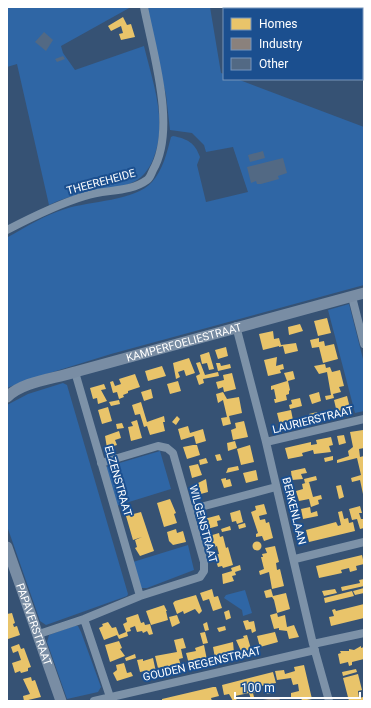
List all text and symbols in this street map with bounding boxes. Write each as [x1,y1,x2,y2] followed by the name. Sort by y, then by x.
[223,8,363,80] legend
[259,17,297,31] text: Homes
[259,37,303,51] text: Industry
[259,57,288,71] text: Other
[65,167,137,197] street label: THEEREHEIDE
[125,320,243,364] street label: KAMPERFOELIESTRAAT
[271,404,355,436] street label: LAURIERSTRAAT
[102,444,134,518] street label: ELZENSTRAAT
[279,476,309,546] street label: BERKENLAAN
[186,484,220,565] street label: WILGENSTRAAT
[14,581,55,668] street label: PAPAVERSTRAAT
[142,644,263,684] street label: GOUDEN REGENSTRAAT
[235,674,360,700] scale bar
[241,681,275,695] text: 100 m

